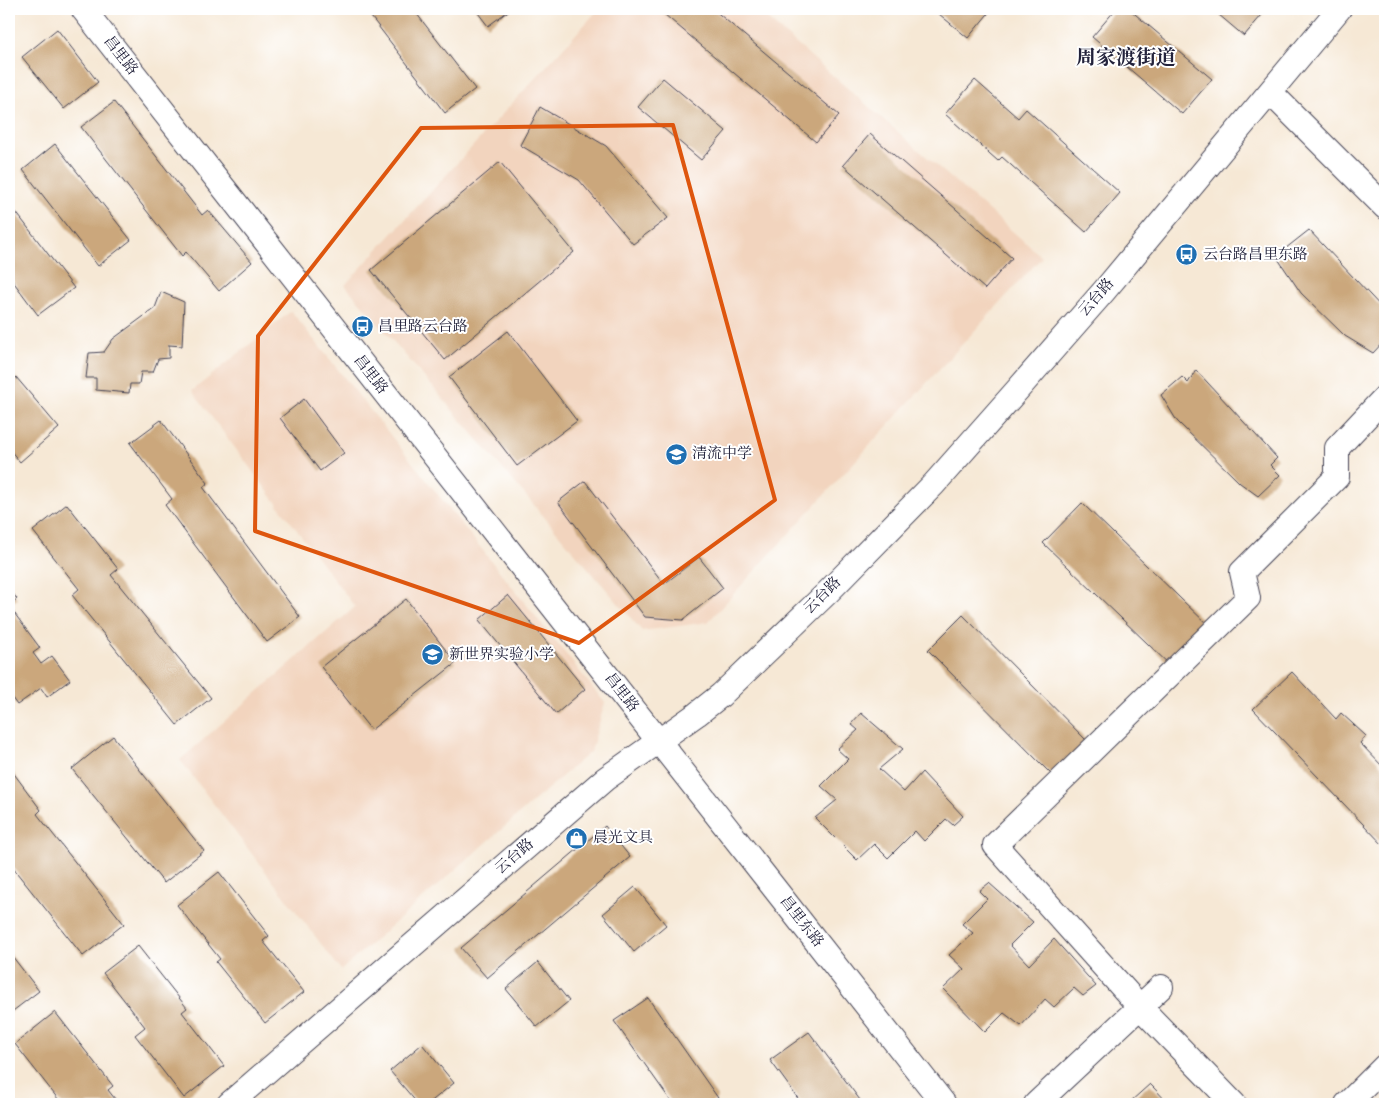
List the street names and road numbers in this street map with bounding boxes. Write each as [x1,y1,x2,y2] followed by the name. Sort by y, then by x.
[98,32,142,80] street label: 昌里路
[1074,274,1120,322] street label: 云台路
[348,351,392,399] street label: 昌里路
[800,573,846,619] street label: 云台路
[599,669,643,717] street label: 昌里路
[491,834,539,880] street label: 云台路
[774,892,828,952] street label: 昌里东路

